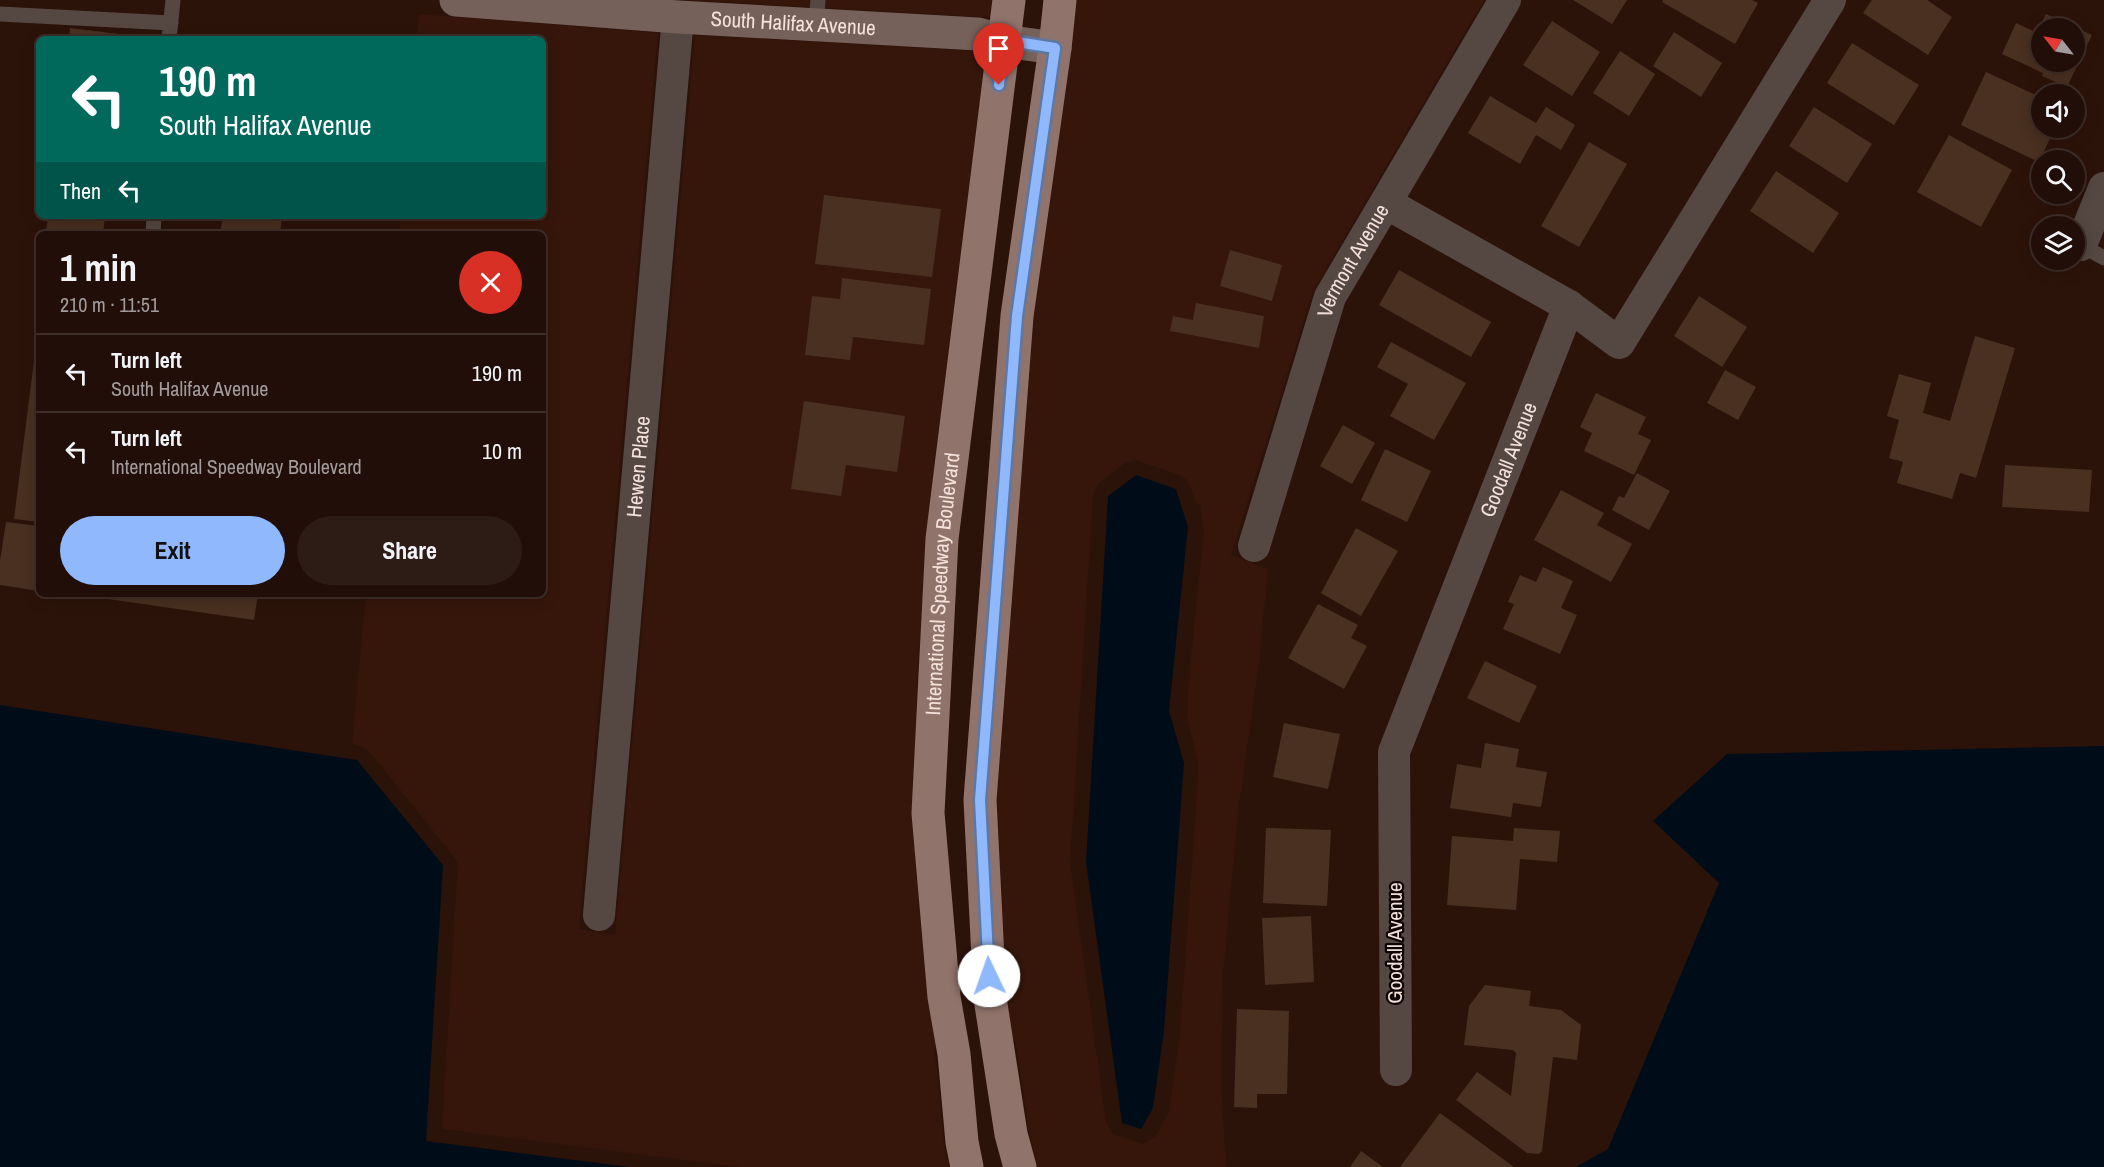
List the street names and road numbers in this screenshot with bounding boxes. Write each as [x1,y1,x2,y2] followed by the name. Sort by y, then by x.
[710,4,877,42] street label: South Halifax Avenue
[1310,198,1396,321] street label: Vermont Avenue
[1473,398,1544,521] street label: Goodall Avenue
[619,415,657,519] street label: Hewen Place
[918,451,967,716] street label: International Speedway Boulevard
[1380,882,1409,1004] street label: Goodall Avenue

